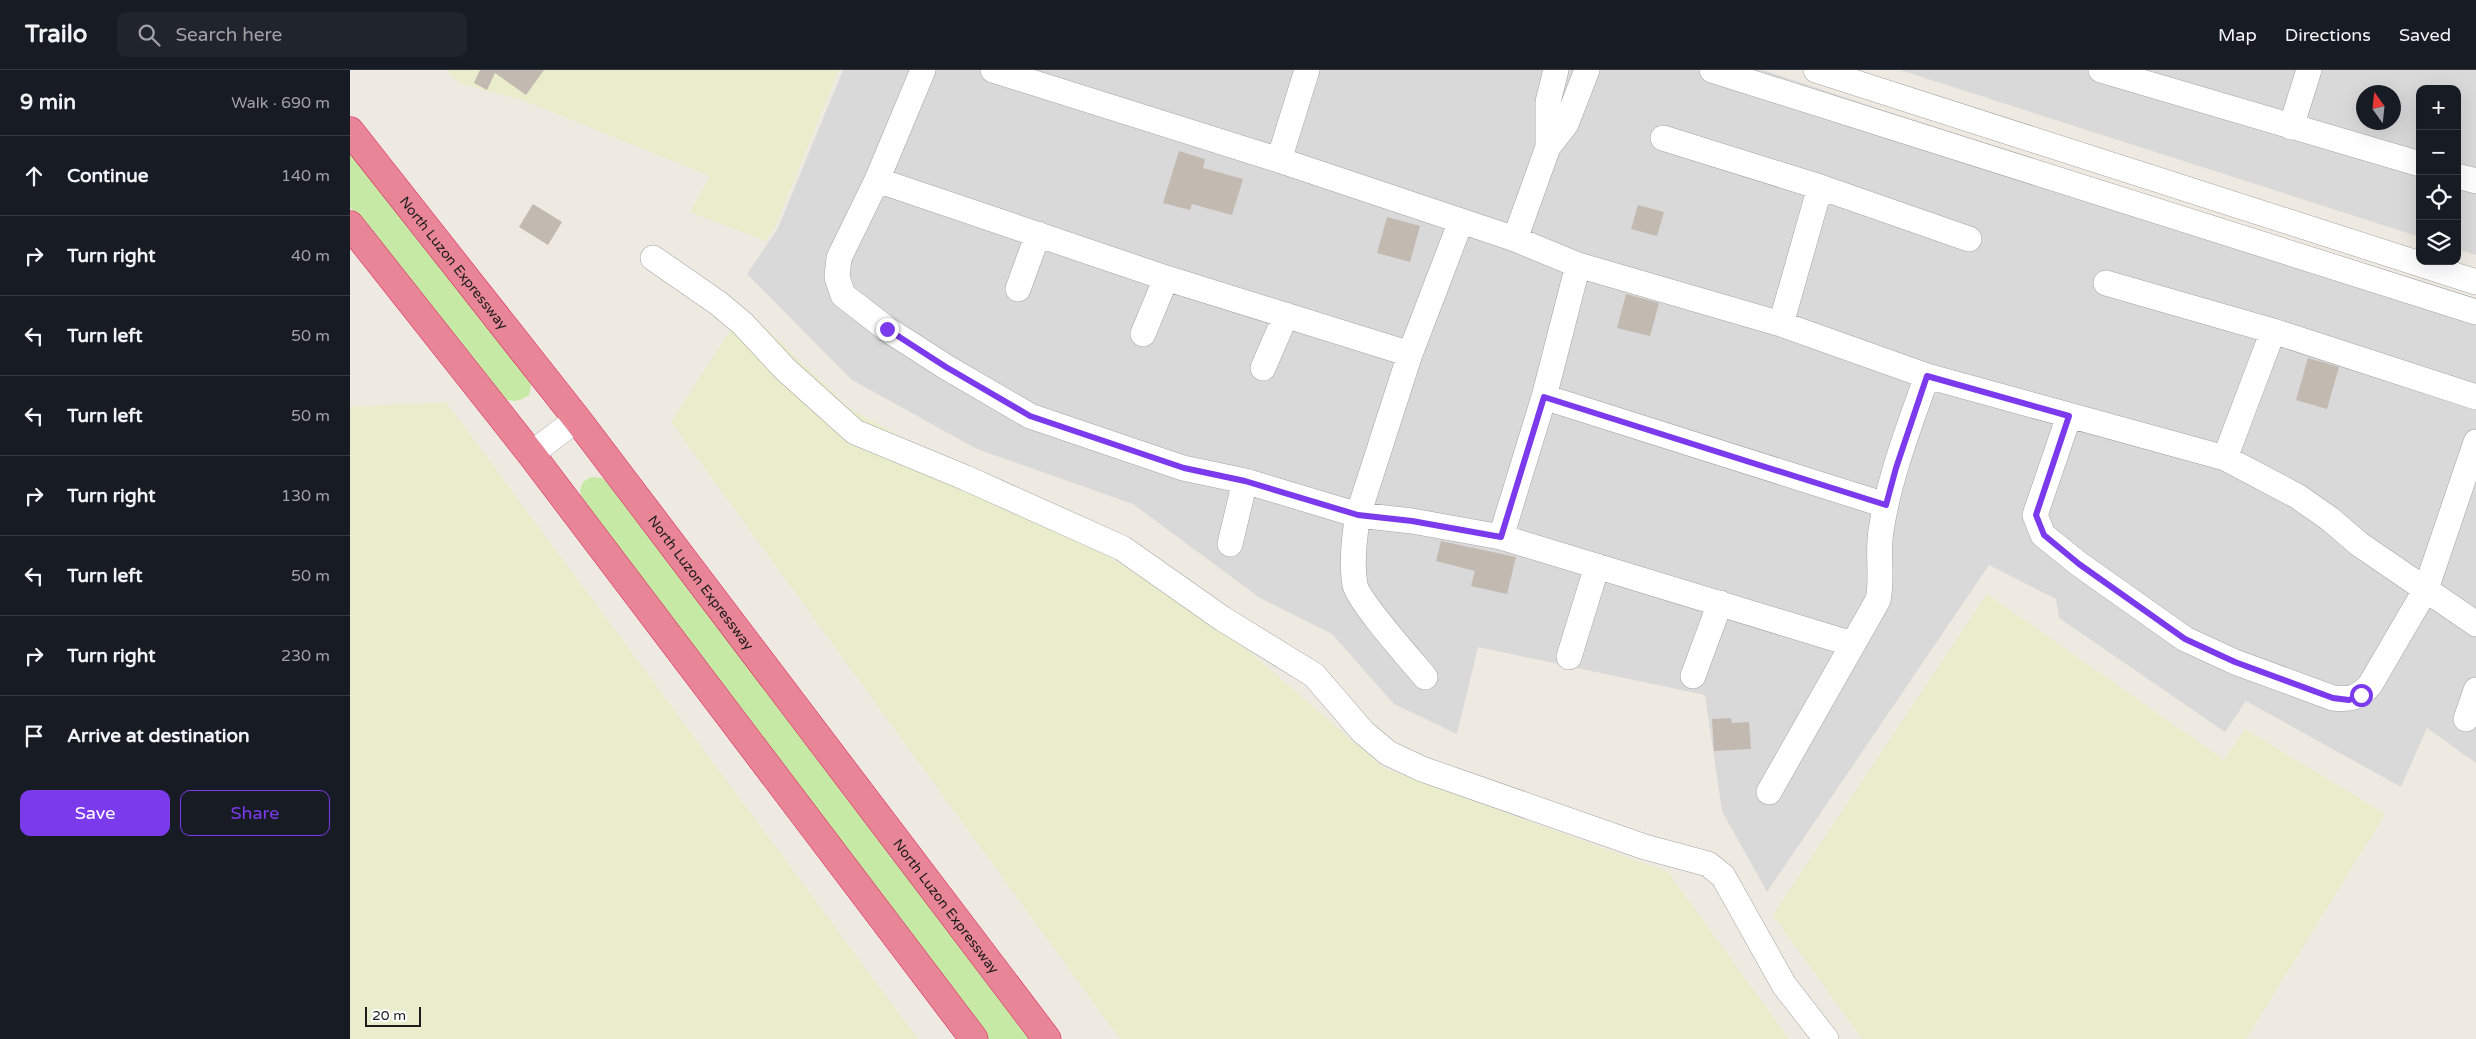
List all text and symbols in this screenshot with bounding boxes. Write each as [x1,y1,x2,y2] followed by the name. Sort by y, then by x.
[117,12,467,57] search box
[25,20,87,49] text: Trailo
[135,21,163,49] icon: search
[175,24,282,46] text: Search here
[2218,24,2257,46] text: Map
[2285,24,2371,46] text: Directions
[2399,24,2451,46] text: Saved
[2356,85,2401,130] north arrow
[2416,85,2461,265] map controls
[2416,85,2461,130] button: +
[20,90,76,115] text: 9 min
[231,93,330,113] text: Walk · 690 m
[2416,130,2461,175] button: −
[20,162,48,190] icon: ahead
[67,165,149,187] text: Continue
[281,166,330,186] text: 140 m
[2416,175,2461,220] button: locate
[396,193,512,333] street label: North Luzon Expressway
[2416,220,2461,265] button: layers
[20,242,48,270] icon: right
[67,245,155,267] text: Turn right
[291,246,330,266] text: 40 m
[876,318,899,341] route end
[20,322,48,350] icon: left
[67,325,143,347] text: Turn left
[291,326,330,346] text: 50 m
[20,402,48,430] icon: left
[67,405,143,427] text: Turn left
[291,406,330,426] text: 50 m
[20,482,48,510] icon: right
[67,485,155,507] text: Turn right
[281,486,330,506] text: 130 m
[644,512,758,654] street label: North Luzon Expressway
[20,562,48,590] icon: left
[67,565,143,587] text: Turn left
[291,566,330,586] text: 50 m
[20,642,48,670] icon: right
[67,645,155,667] text: Turn right
[281,646,330,666] text: 230 m
[2350,684,2373,707] route start
[20,722,48,750] icon: arrive
[67,725,250,747] text: Arrive at destination
[20,790,170,836] button: Save
[180,790,330,836] button: Share
[890,835,1003,977] street label: North Luzon Expressway
[365,1004,421,1027] scale bar
[372,1007,406,1024] text: 20 m

